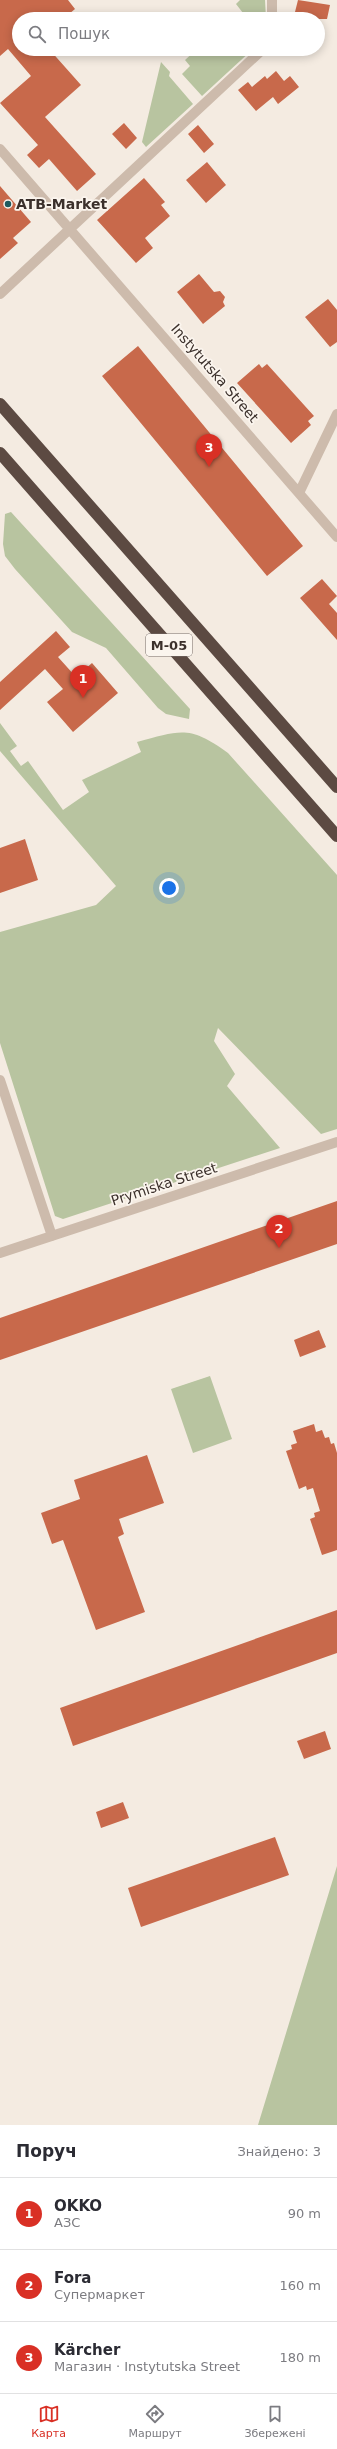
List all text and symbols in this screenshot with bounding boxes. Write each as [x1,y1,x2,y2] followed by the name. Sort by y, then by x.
[12,12,325,56] search box
[26,23,48,45] icon: search
[58,25,110,43] text: Пошук
[16,196,107,212] place label: ATB-Market
[3,199,13,209] marker: ATB-Market
[168,321,262,426] street label: Instytutska Street
[196,434,222,467] pin: 3
[146,634,192,656] road number: М-05
[70,665,96,698] pin: 1
[159,878,179,898] your location
[109,1159,219,1209] street label: Prymiska Street
[266,1215,292,1248] pin: 2
[16,2141,77,2161] text: Поруч
[238,2144,321,2159] text: Знайдено: 3
[54,2197,102,2215] text: OKKO
[24,2206,34,2221] text: 1
[288,2206,321,2221] text: 90 m
[54,2215,80,2230] text: АЗС
[54,2269,91,2287] text: Fora
[24,2278,34,2293] text: 2
[279,2278,321,2293] text: 160 m
[54,2287,145,2302] text: Супермаркет
[54,2341,120,2359] text: Kärcher
[24,2350,34,2365] text: 3
[279,2350,321,2365] text: 180 m
[54,2359,240,2374] text: Магазин · Instytutska Street
[31,2403,66,2440] tab: Карта
[129,2403,182,2440] tab: Маршрут
[244,2403,306,2440] tab: Збережені

